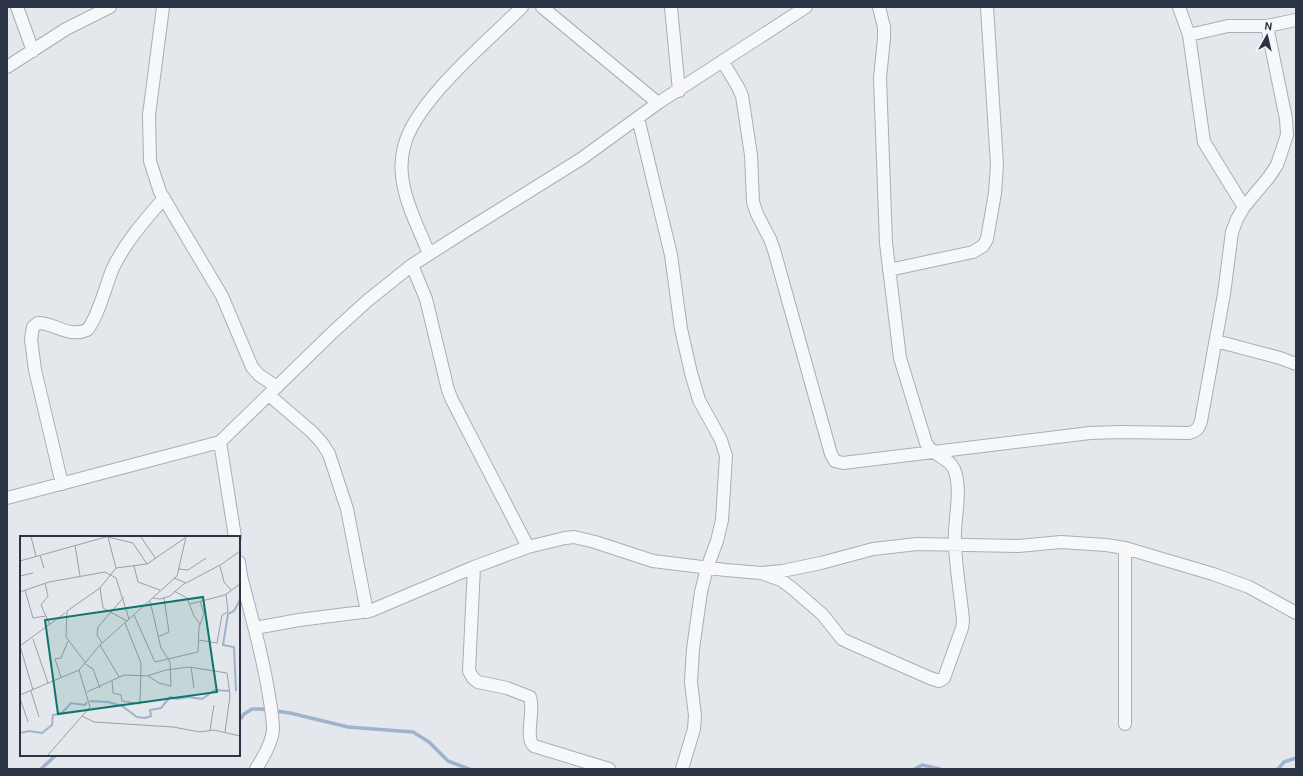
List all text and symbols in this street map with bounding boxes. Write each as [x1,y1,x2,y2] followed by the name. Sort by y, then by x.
[1247,16,1287,56] north arrow
[1264,19,1273,34] text: N
[20,536,240,756] inset map

